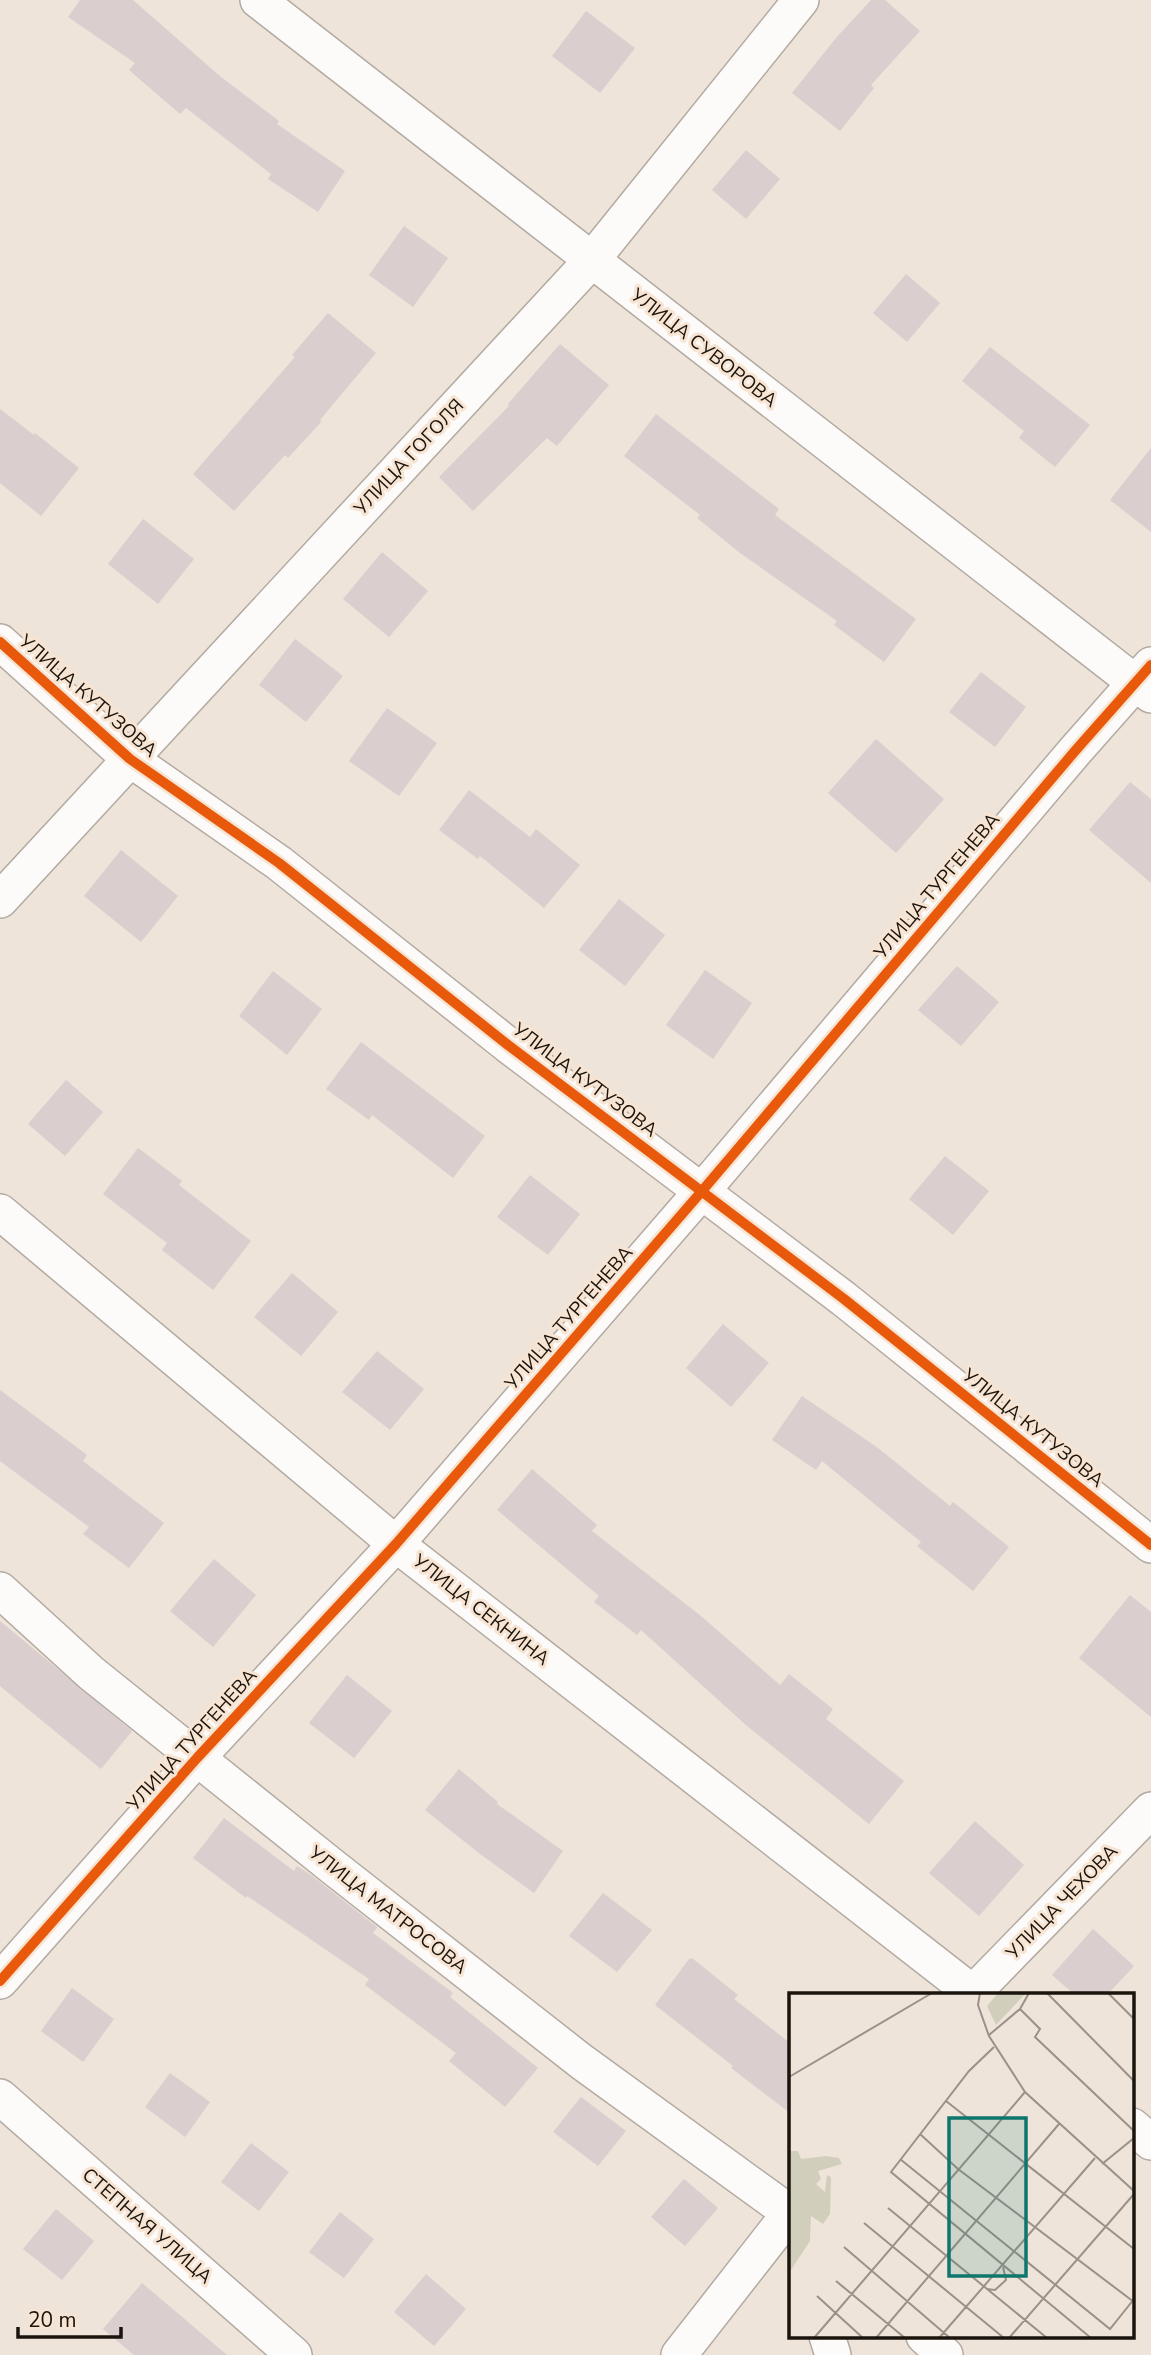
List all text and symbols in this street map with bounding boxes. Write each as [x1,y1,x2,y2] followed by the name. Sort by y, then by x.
[624,282,783,414] street label: УЛИЦА СУВОРОВА
[348,393,470,522] street label: УЛИЦА ГОГОЛЯ
[13,628,163,763] street label: УЛИЦА КУТУЗОВА
[868,807,1006,965] street label: УЛИЦА ТУРГЕНЕВА
[506,1016,663,1143] street label: УЛИЦА КУТУЗОВА
[498,1240,639,1396] street label: УЛИЦА ТУРГЕНЕВА
[956,1362,1109,1493] street label: УЛИЦА КУТУЗОВА
[406,1548,555,1672] street label: УЛИЦА СЕКНИНА
[120,1663,263,1818] street label: УЛИЦА ТУРГЕНЕВА
[303,1839,473,1980] street label: УЛИЦА МАТРОСОВА
[1000,1839,1124,1966] street label: УЛИЦА ЧЕХОВА
[789,1993,1134,2338] inset map
[76,2162,218,2290] street label: СТЕПНАЯ УЛИЦА
[18,2296,121,2340] scale bar
[28,2306,77,2334] text: 20 m

